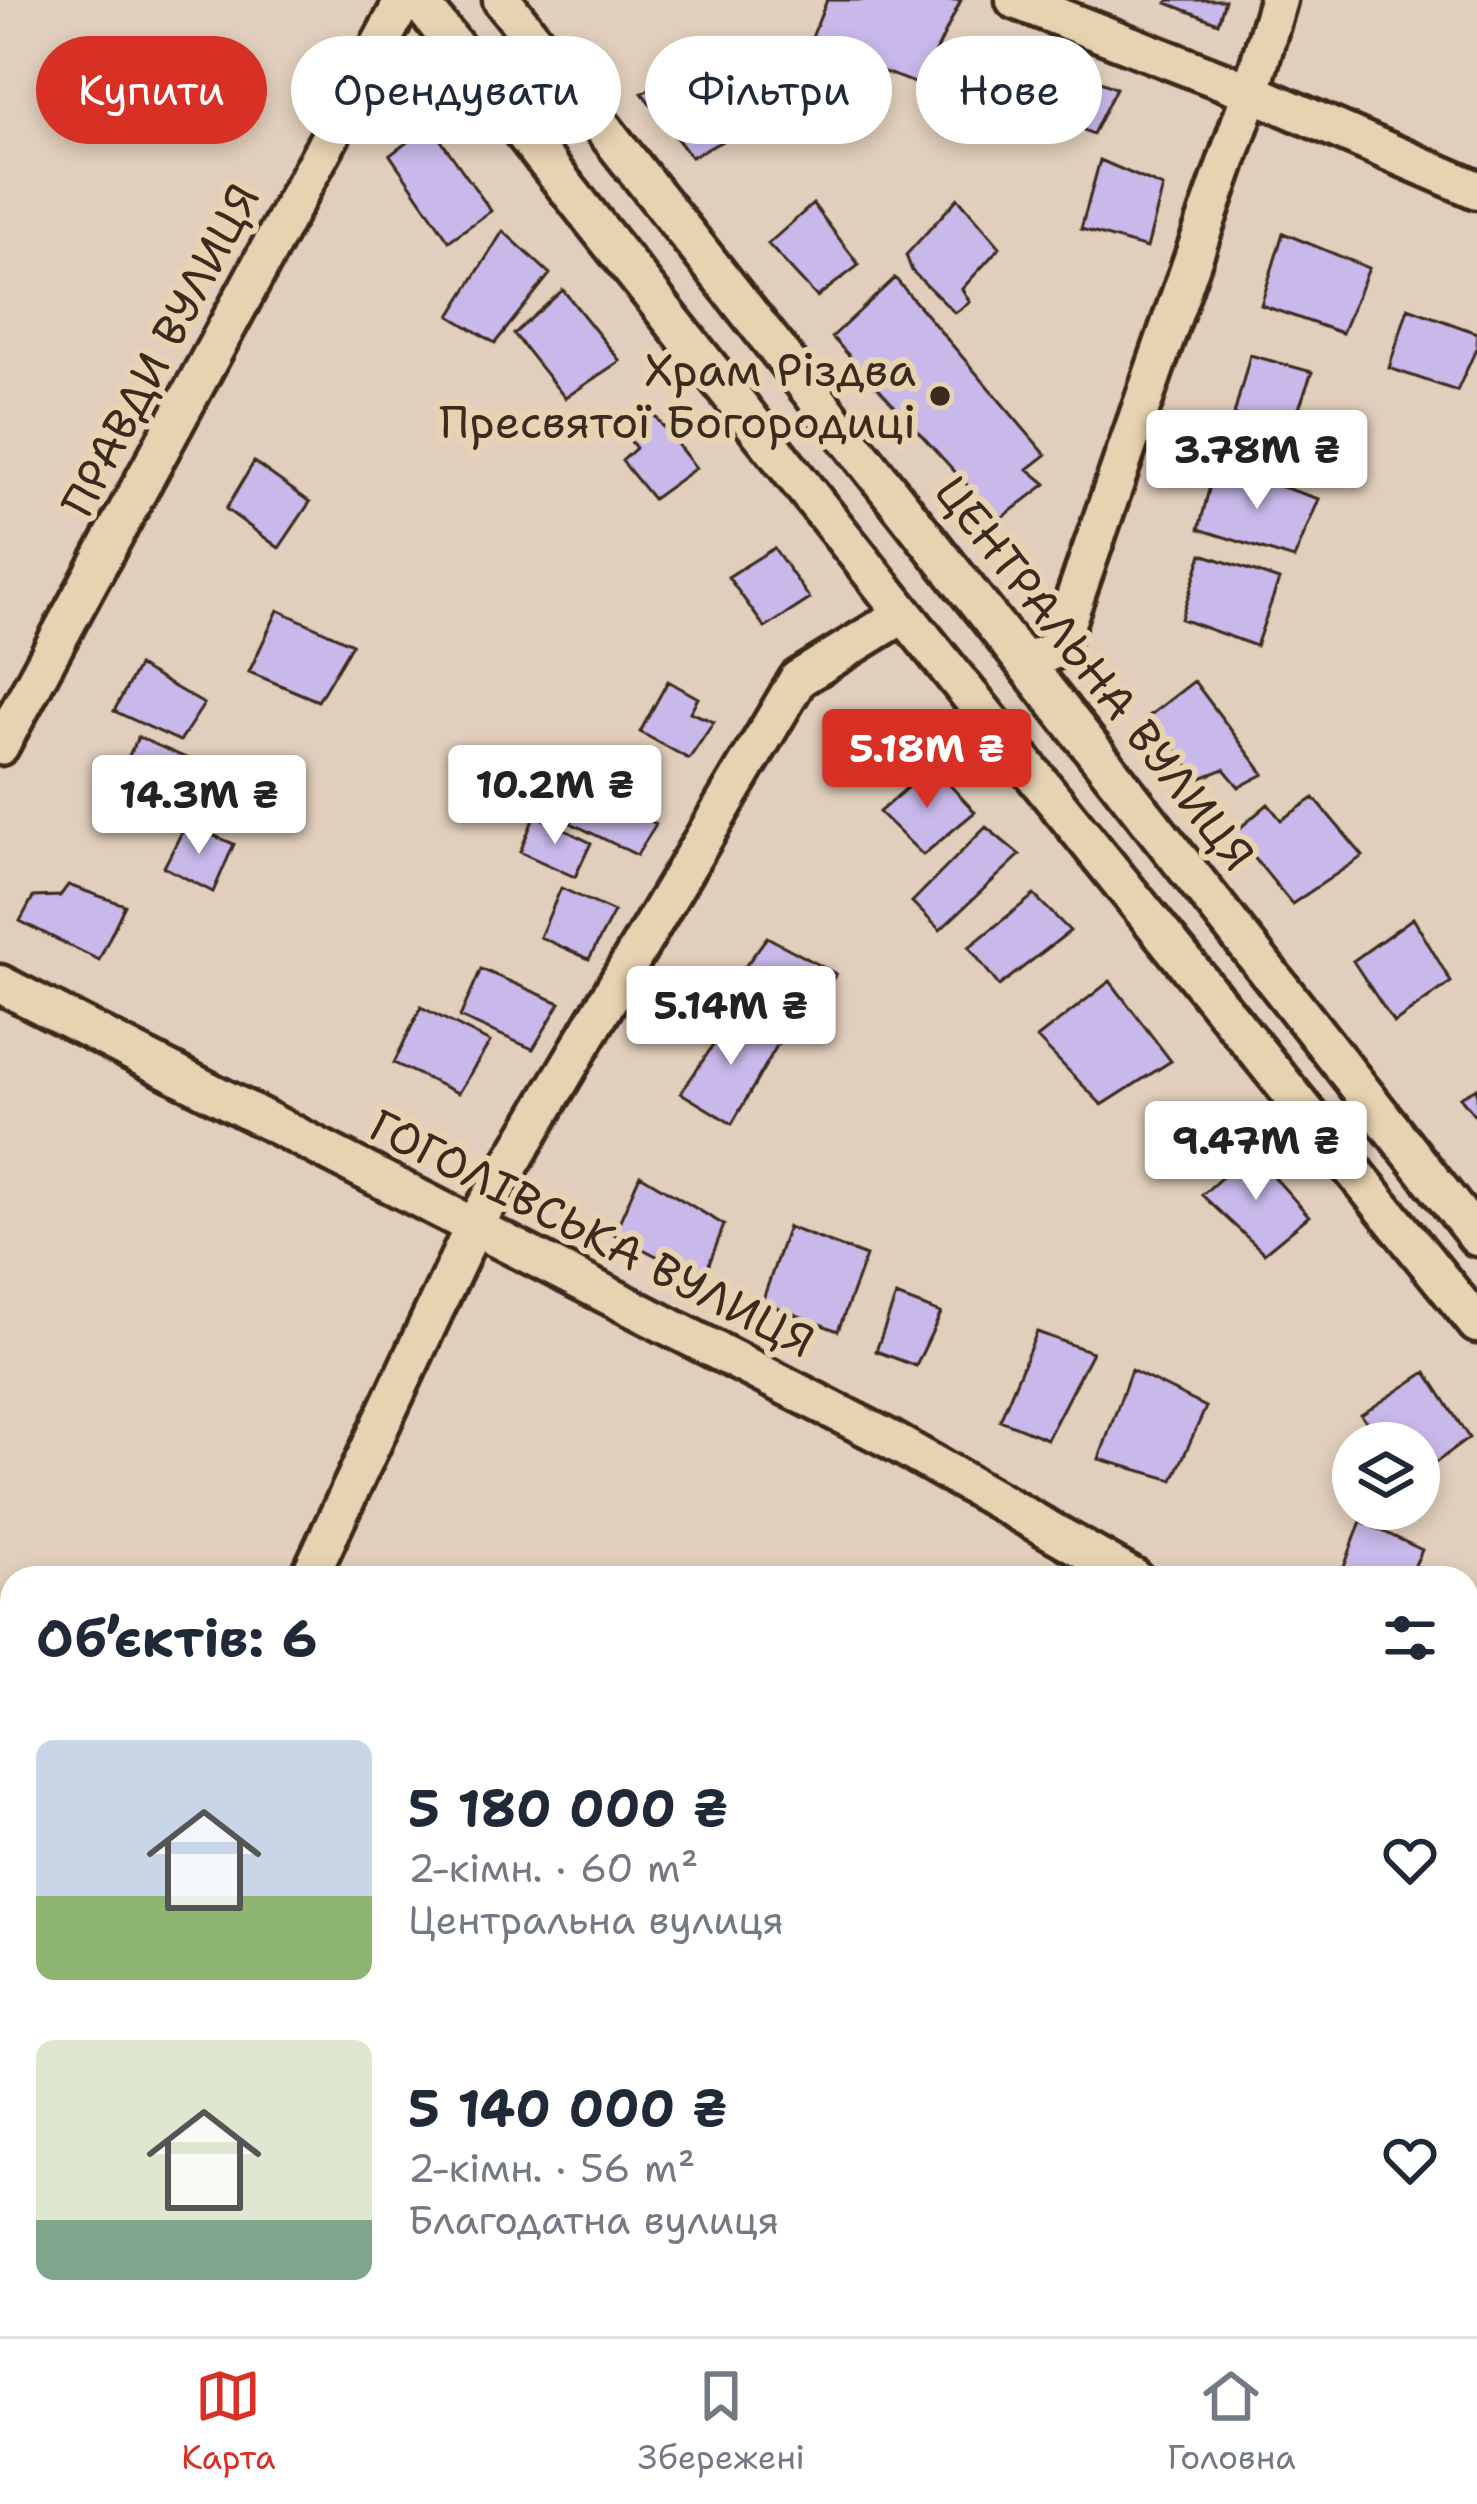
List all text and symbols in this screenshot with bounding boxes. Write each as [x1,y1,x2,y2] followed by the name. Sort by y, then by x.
[36,36,267,144] chip: Купити
[291,36,621,144] chip: Орендувати
[645,36,892,144] chip: Фільтри
[916,36,1102,144] chip: Нове
[47,173,273,527] street label: ПРАВДИ ВУЛИЦЯ
[439,340,916,452] place label: Храм Різдва Пресвятої Богородиці
[927,383,953,409] marker: Храм Різдва Пресвятої Богородиці
[1146,410,1368,512] pin: 3.78M ₴
[1173,423,1341,475] text: 3.78M ₴
[922,463,1268,883] street label: ЦЕНТРАЛЬНА ВУЛИЦЯ
[816,709,1038,811] pin: 5.18M ₴
[849,722,1005,774] text: 5.18M ₴
[444,745,666,847] pin: 10.2M ₴
[88,755,310,857] pin: 14.3M ₴
[475,758,635,810] text: 10.2M ₴
[119,768,279,820] text: 14.3M ₴
[620,966,842,1068] pin: 5.14M ₴
[654,979,808,1031] text: 5.14M ₴
[359,1095,825,1371] street label: ГОГОЛІВСЬКА ВУЛИЦЯ
[1145,1101,1367,1203] pin: 9.47M ₴
[1172,1114,1340,1166] text: 9.47M ₴
[1332,1422,1440,1530] map controls
[1332,1422,1440,1530] button: layers
[36,1604,317,1672] text: Об’єктів: 6
[1377,1605,1443,1671] icon: filters
[408,1774,728,1842] text: 5 180 000 ₴
[132,1788,276,1932] icon: home
[1377,1827,1443,1893] icon: heart
[408,1842,698,1894] text: 2-кімн. · 60 m²
[408,1894,784,1946] text: Центральна вулиця
[408,2074,728,2142] text: 5 140 000 ₴
[132,2088,276,2232] icon: home
[1377,2127,1443,2193] icon: heart
[408,2142,695,2194] text: 2-кімн. · 56 m²
[408,2194,779,2246] text: Благодатна вулиця
[181,2363,276,2480] tab: Карта
[638,2363,805,2480] tab: Збережені
[1167,2363,1296,2480] tab: Головна

